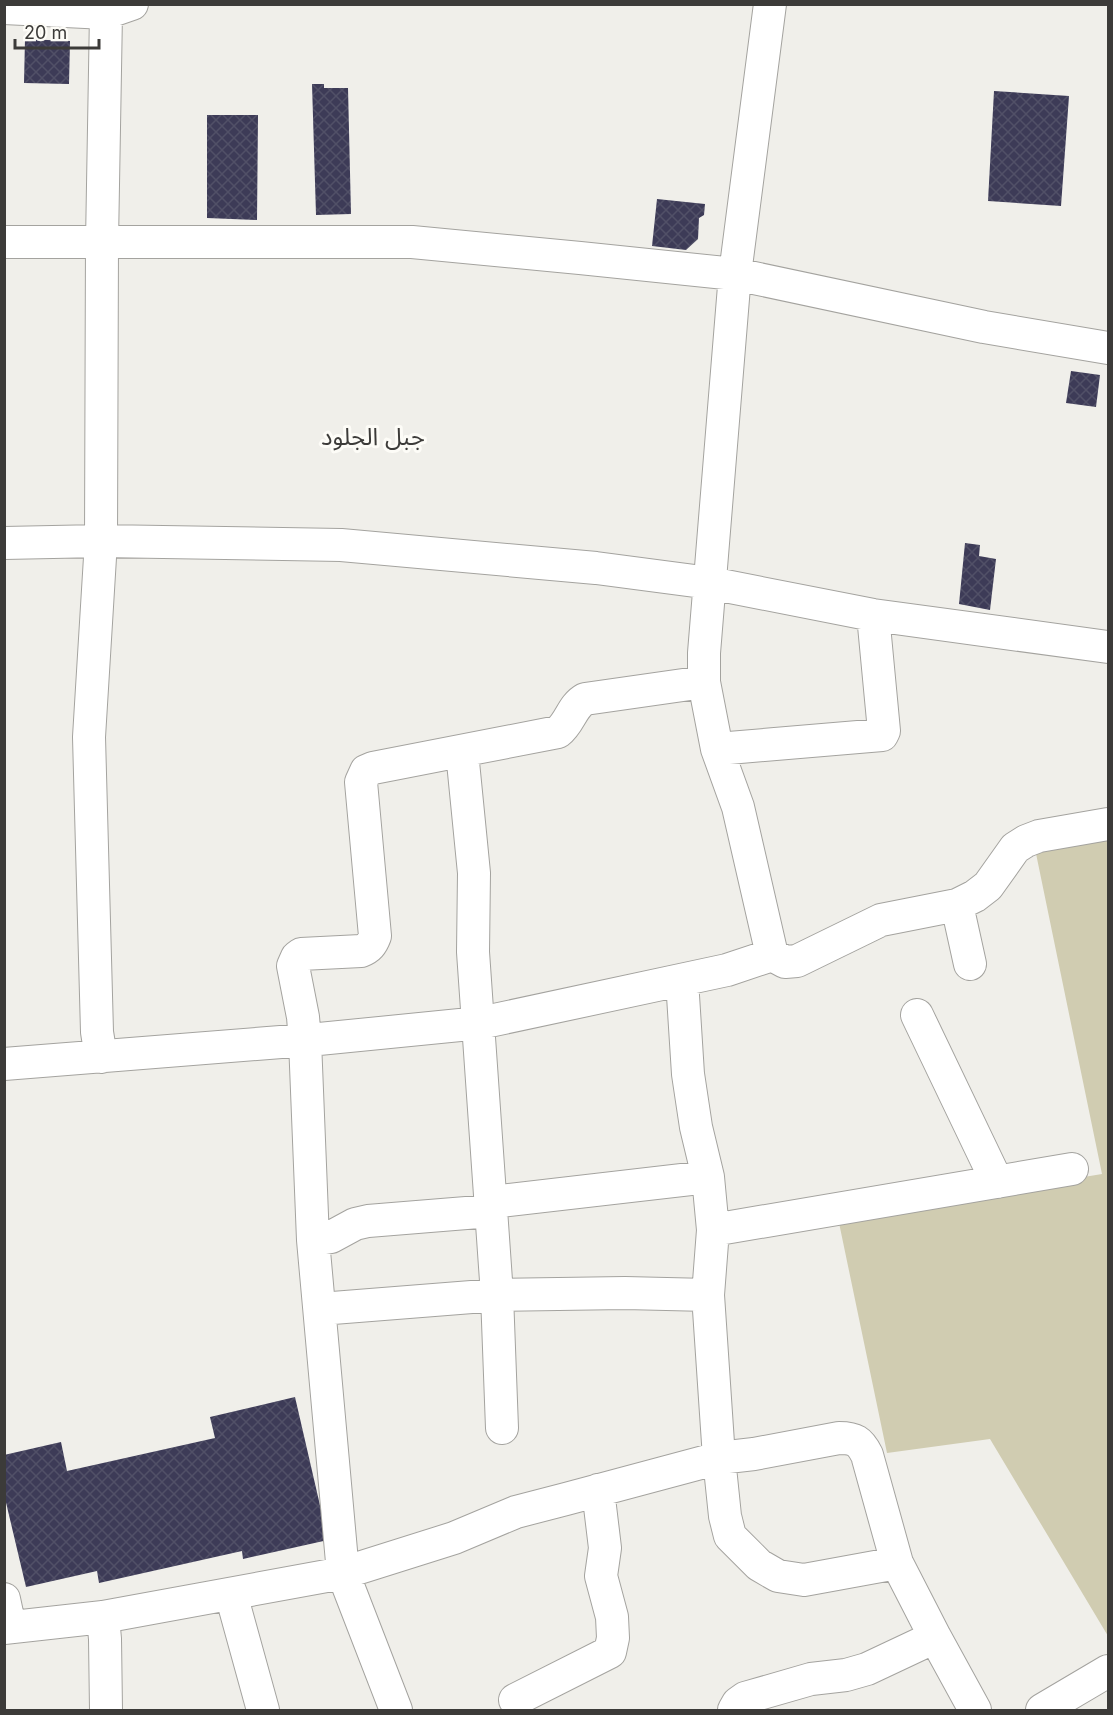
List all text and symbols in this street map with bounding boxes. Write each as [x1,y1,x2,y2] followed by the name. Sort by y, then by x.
[15,12,99,50] scale bar
[24,22,67,43] text: 20 m
[321,422,425,451] district label: جبل الجلود

